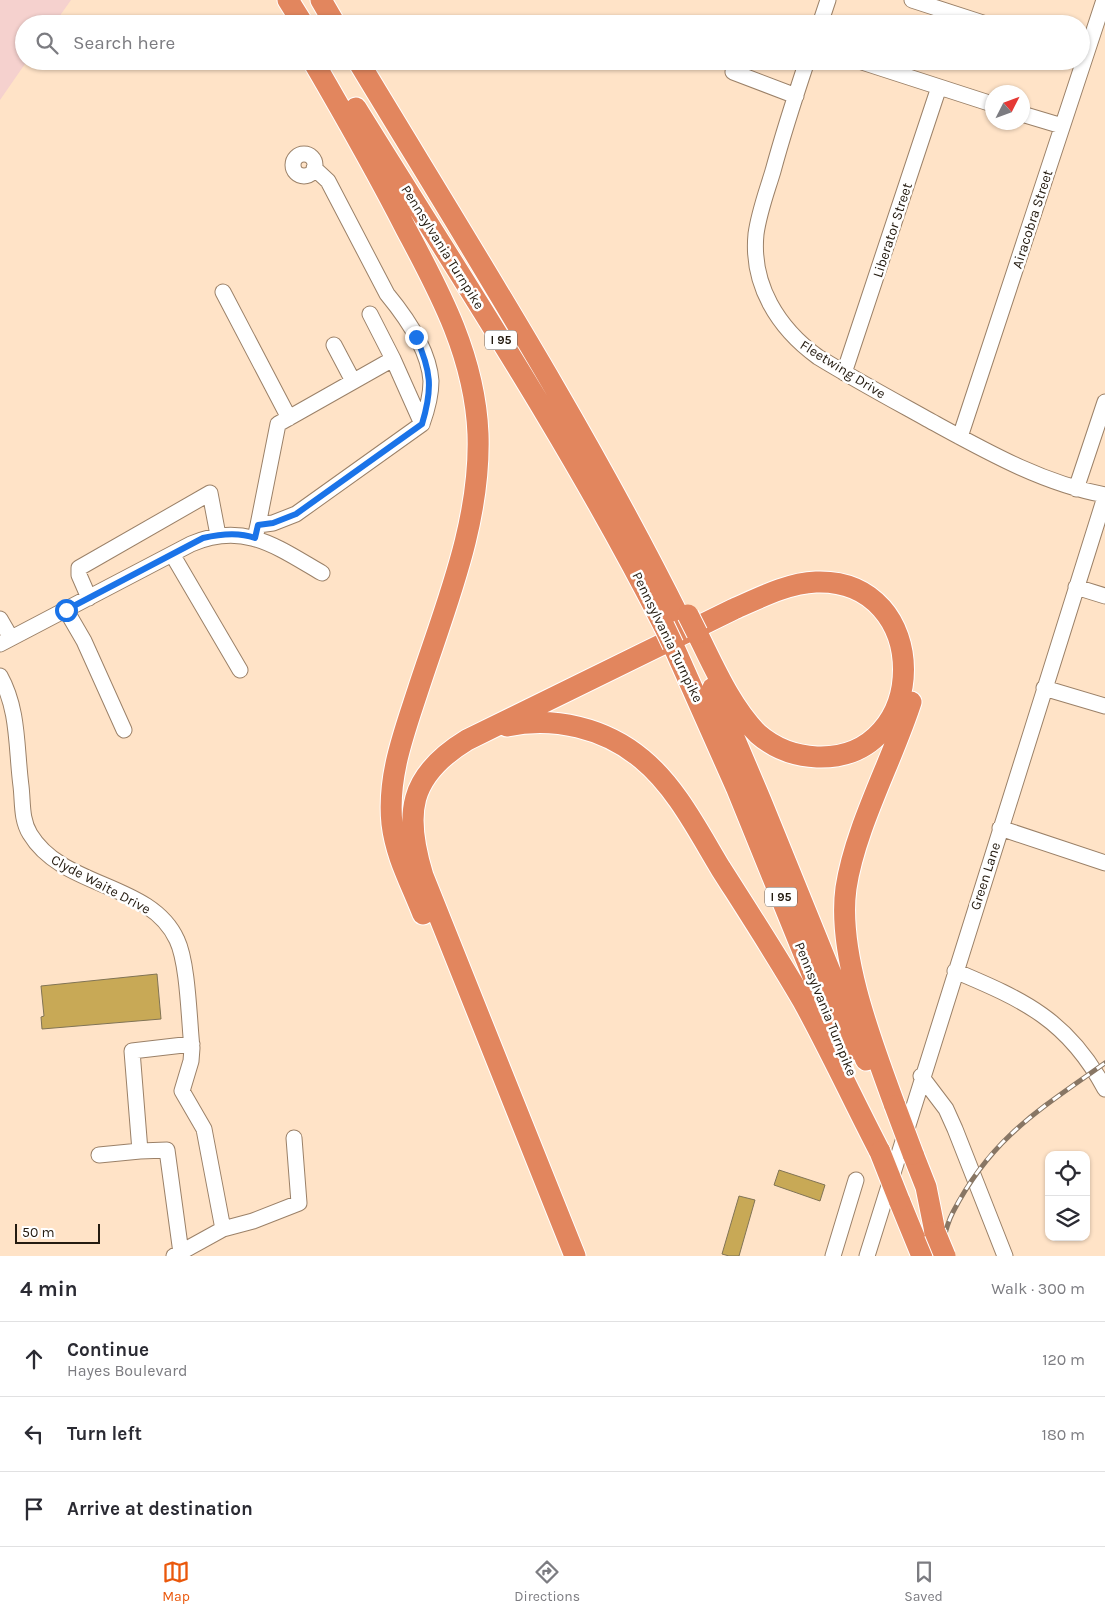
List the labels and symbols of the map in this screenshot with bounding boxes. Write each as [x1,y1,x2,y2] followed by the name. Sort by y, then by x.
[985,85,1030,130] north arrow
[1009,168,1056,271] street label: Airacobra Street
[869,181,916,280] street label: Liberator Street
[397,182,488,312] street label: Pennsylvania Turnpike
[405,326,428,349] route end
[485,330,517,350] road number: I 95
[797,336,889,402] street label: Fleetwing Drive
[629,569,707,705] street label: Pennsylvania Turnpike
[55,599,78,622] route start
[967,840,1004,912] street label: Green Lane
[48,851,153,918] street label: Clyde Waite Drive
[765,888,797,906] road number: I 95
[791,940,860,1079] street label: Pennsylvania Turnpike
[15,1221,100,1244] scale bar

